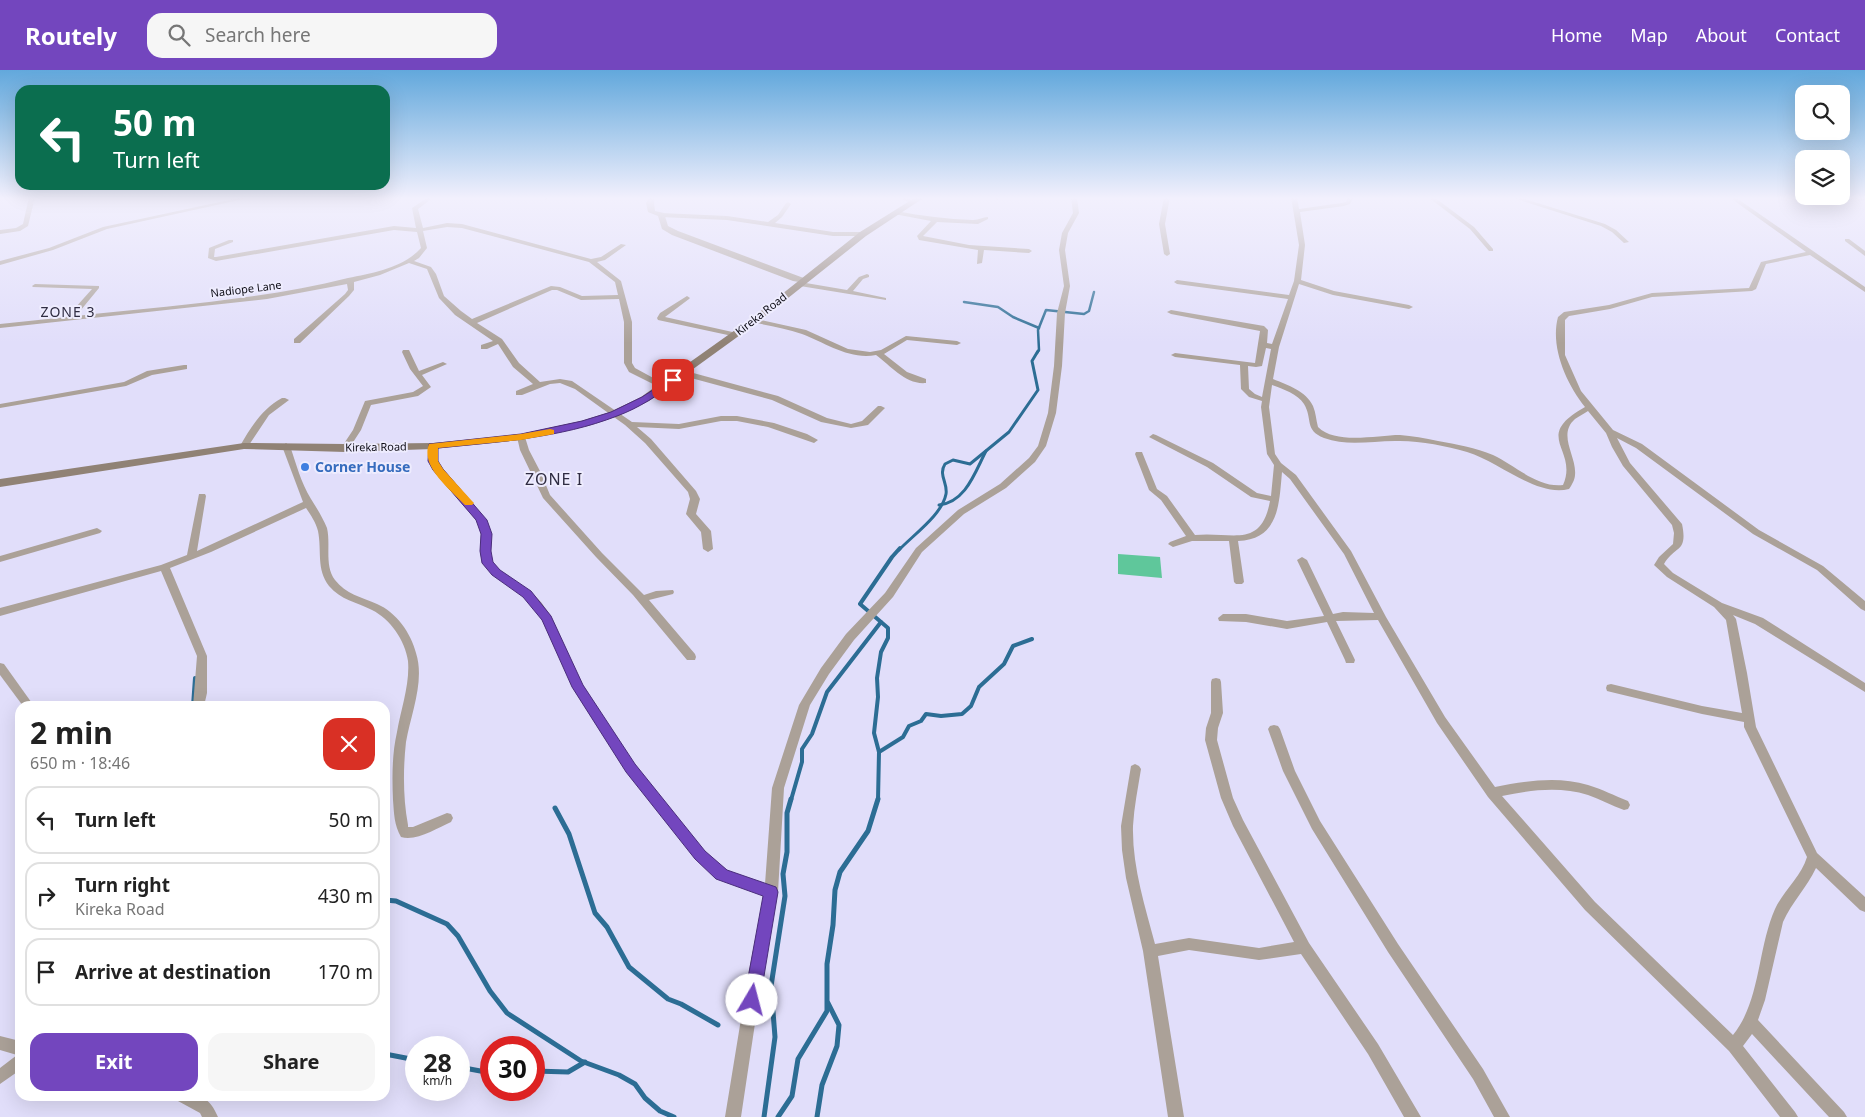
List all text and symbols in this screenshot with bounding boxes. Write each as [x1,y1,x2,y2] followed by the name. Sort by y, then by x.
[147,13,497,58] search box
[25,19,117,52] text: Routely
[165,21,193,49] icon: search
[205,22,311,48] text: Search here
[1551,23,1602,47] text: Home
[1630,23,1668,47] text: Map
[1696,23,1747,47] text: About
[1775,23,1840,47] text: Contact
[1795,85,1850,205] map controls
[1795,85,1850,140] button: search
[113,99,196,146] text: 50 m
[30,105,95,170] icon: left
[113,144,200,174] text: Turn left
[1795,150,1850,205] button: layers
[210,277,282,300] street label: Nadiope Lane
[732,289,790,338] street label: Kireka Road
[41,302,95,321] district label: ZONE 3
[652,359,694,401] pin
[659,366,687,394] icon: arrive
[345,438,407,455] street label: Kireka Road
[315,457,410,476] place label: Corner House
[299,461,311,473] marker: Corner House
[525,468,583,490] district label: ZONE I
[30,712,113,753] text: 2 min
[323,718,375,770] button: close
[30,752,130,774] text: 650 m · 18:46
[32,806,60,834] icon: left
[75,807,156,833] text: Turn left
[329,807,373,833] text: 50 m
[75,872,170,898] text: Turn right
[32,882,60,910] icon: right
[318,883,373,909] text: 430 m
[75,898,164,920] text: Kireka Road
[32,958,60,986] icon: arrive
[75,959,271,985] text: Arrive at destination
[318,959,373,985] text: 170 m
[725,973,777,1025] position arrow
[30,1033,198,1091] button: Exit
[208,1033,375,1091] button: Share
[480,1036,545,1101] speed limit sign: 30
[423,1045,452,1079] text: 28
[423,1072,452,1089] text: km/h

